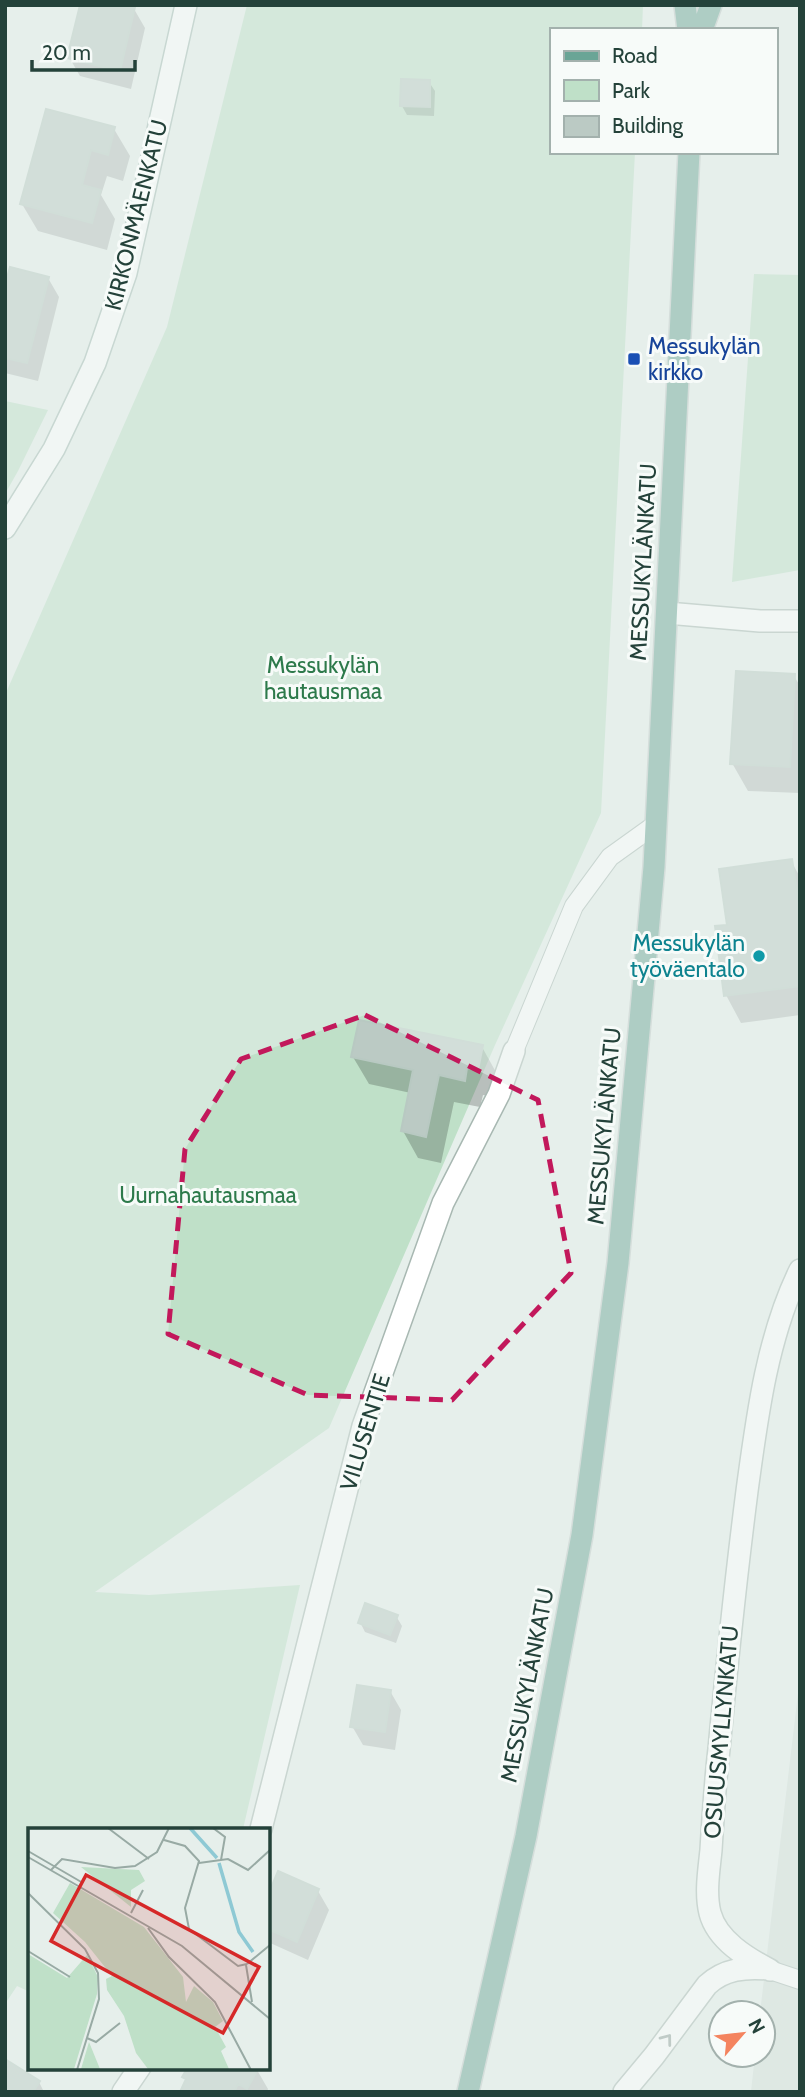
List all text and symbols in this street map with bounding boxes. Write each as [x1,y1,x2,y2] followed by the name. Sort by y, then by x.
[32,28,135,72] scale bar
[550,28,777,154] legend
[42,40,91,65] text: 20 m
[612,43,658,68] text: Road
[612,78,650,103] text: Park
[612,113,684,138] text: Building
[99,117,173,313] street label: KIRKONMÄENKATU
[648,332,761,386] place label: Messukylän kirkko
[626,351,642,367] marker: Messukylän kirkko
[624,463,662,661] street label: MESSUKYLÄNKATU
[264,651,382,705] park label: Messukylän hautausmaa
[630,929,745,983] place label: Messukylän työväentalo
[751,948,767,964] marker: Messukylän työväentalo
[581,1026,627,1226] street label: MESSUKYLÄNKATU
[119,1181,297,1209] park label: Uurnahautausmaa
[334,1370,396,1494] street label: VILUSENTIE
[494,1585,560,1785] street label: MESSUKYLÄNKATU
[698,1624,744,1840] street label: OSUUSMYLLYNKATU
[28,1828,270,2069] inset map
[707,1999,777,2069] north arrow
[743,2015,770,2038] text: N
[658,2034,671,2047] one-way arrow

